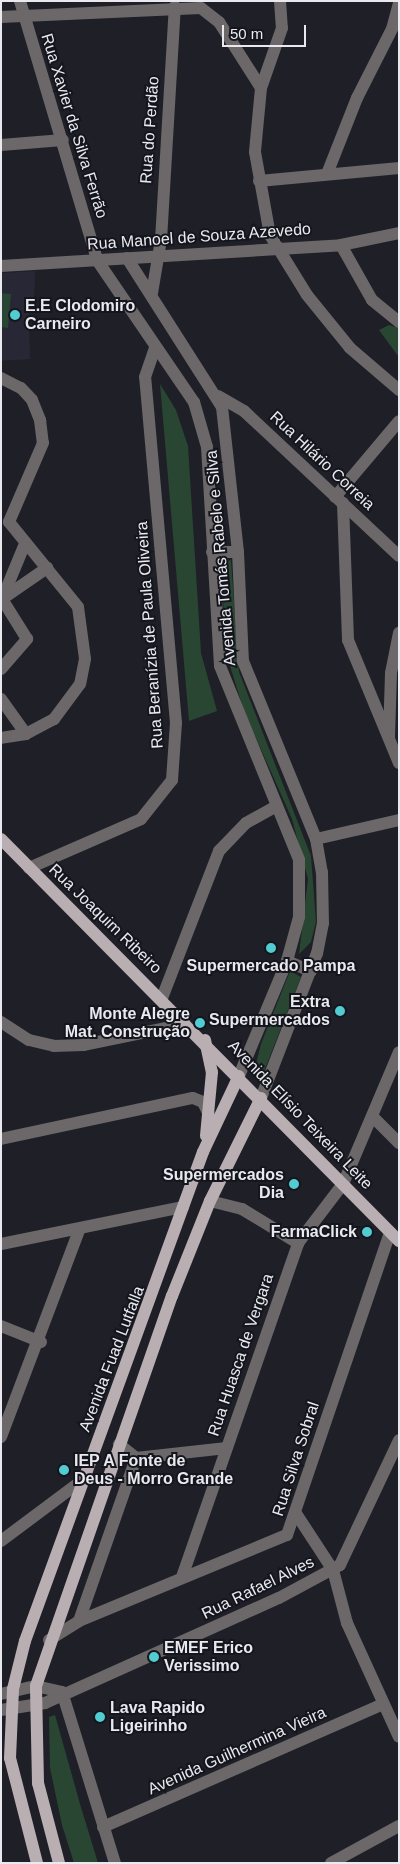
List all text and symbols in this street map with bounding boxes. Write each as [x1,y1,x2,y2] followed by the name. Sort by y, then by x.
[225,15,309,47] scale bar
[230,25,263,42] text: 50 m
[37,31,111,221] street label: Rua Xavier da Silva Ferrão
[137,76,163,184] street label: Rua do Perdão
[86,220,312,254] street label: Rua Manoel de Souza Azevedo
[25,296,135,334] place label: E.E Clodomiro Carneiro
[9,309,21,321] marker: E.E Clodomiro Carneiro
[266,408,378,514] street label: Rua Hilário Correia
[202,449,240,667] street label: Avenida Tomás Rabelo e Silva
[132,521,168,749] street label: Rua Beranízia de Paula Oliveira
[45,860,165,978] street label: Rua Joaquim Ribeiro
[265,942,277,954] marker: Supermercado Pampa
[187,956,355,976] place label: Supermercado Pampa
[209,992,330,1030] place label: Extra Supermercados
[65,1004,190,1042] place label: Monte Alegre Mat. Construção
[334,1005,346,1017] marker: Extra Supermercados
[194,1017,206,1029] marker: Monte Alegre Mat. Construção
[224,1036,376,1194] street label: Avenida Elísio Teixeira Leite
[163,1165,284,1203] place label: Supermercados Dia
[288,1178,300,1190] marker: Supermercados Dia
[271,1222,357,1242] place label: FarmaClick
[361,1226,373,1238] marker: FarmaClick
[204,1271,278,1439] street label: Rua Huasca de Vergara
[75,1283,149,1435] street label: Avenida Fuad Lutfalla
[268,1399,324,1519] street label: Rua Silva Sobral
[74,1451,233,1489] place label: IEP A Fonte de Deus - Morro Grande
[58,1464,70,1476] marker: IEP A Fonte de Deus - Morro Grande
[198,1552,318,1624] street label: Rua Rafael Alves
[164,1638,253,1676] place label: EMEF Erico Verissimo
[148,1651,160,1663] marker: EMEF Erico Verissimo
[110,1698,205,1736] place label: Lava Rapido Ligeirinho
[145,1703,329,1799] street label: Avenida Guilhermina Vieira
[94,1711,106,1723] marker: Lava Rapido Ligeirinho

